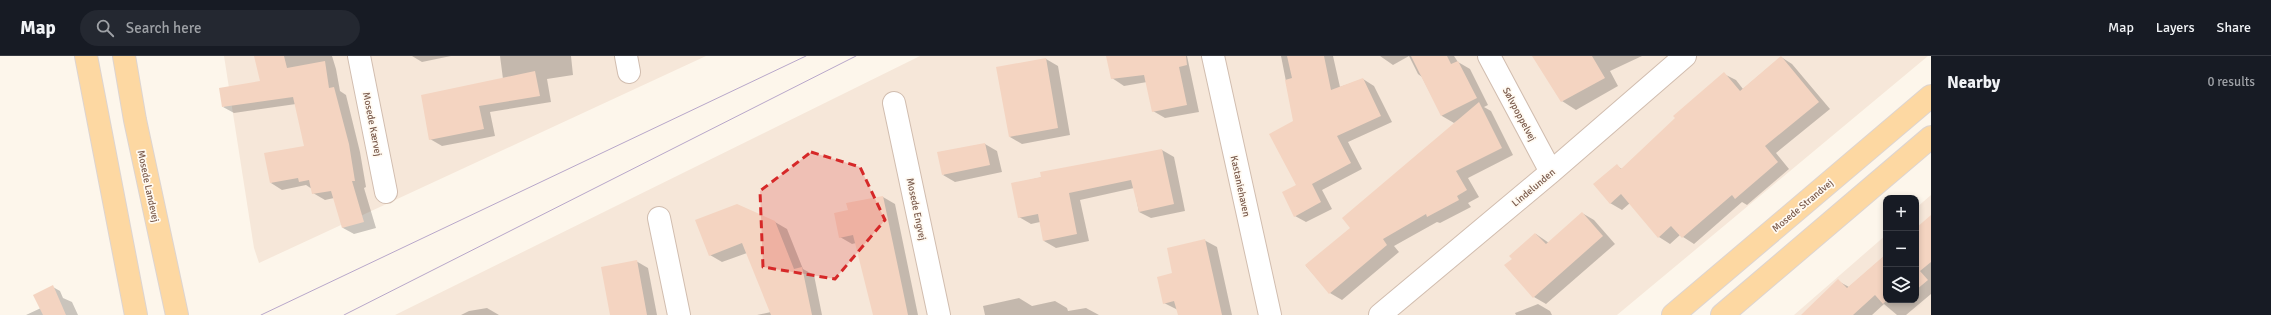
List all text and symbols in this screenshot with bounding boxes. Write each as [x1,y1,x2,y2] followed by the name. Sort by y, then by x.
[80,10,360,46] search box
[20,16,56,40] text: Map
[94,17,116,39] icon: search
[126,19,201,37] text: Search here
[2108,19,2134,36] text: Map
[2156,19,2195,36] text: Layers
[2217,19,2251,36] text: Share
[1947,72,2000,93] text: Nearby
[2207,74,2255,90] text: 0 results
[1500,85,1538,144] street label: Sølvpoppelvej
[360,91,384,158] street label: Mosede Kærvej
[135,149,162,223] street label: Mosede Landevej
[1228,154,1252,218] street label: Kastaniehaven
[1509,166,1558,209] street label: Lindelunden
[904,177,929,242] street label: Mosede Engvej
[1770,177,1836,235] street label: Mosede Strandvej
[1883,195,1919,303] map controls
[1883,195,1919,231] button: +
[1883,231,1919,267] button: −
[1883,267,1919,303] button: layers

